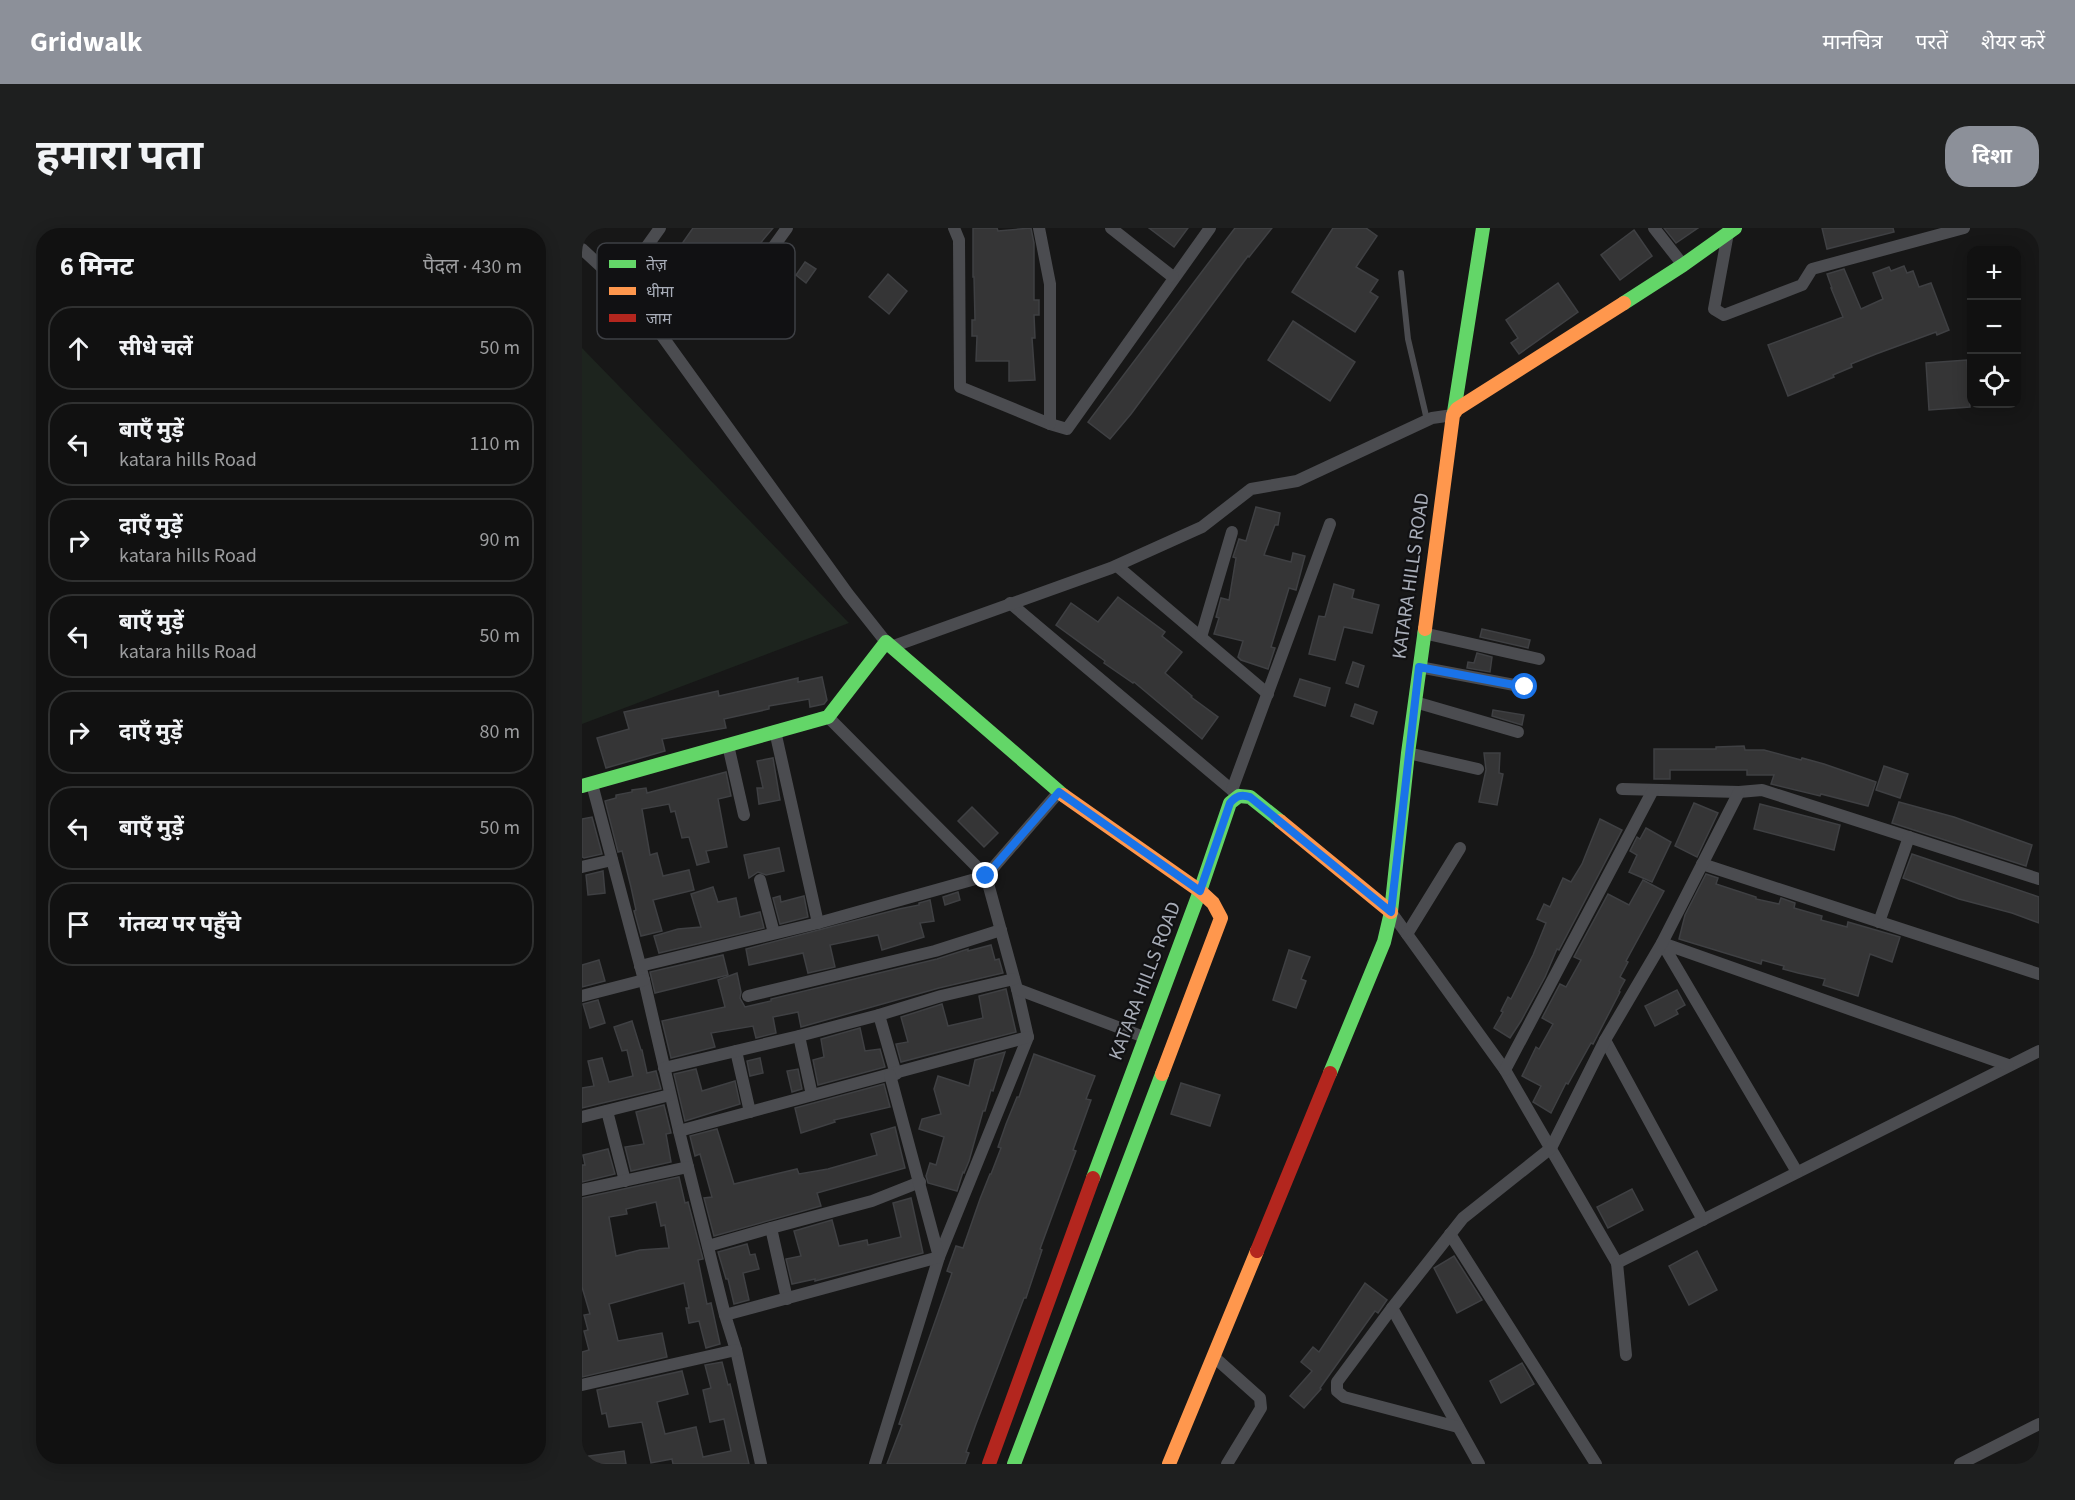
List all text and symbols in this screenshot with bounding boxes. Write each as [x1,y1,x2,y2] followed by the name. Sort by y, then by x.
[30,22,142,62] text: Gridwalk
[1823,27,1883,57] text: मानचित्र
[1916,27,1948,57] text: परतें
[1981,27,2045,57] text: शेयर करें
[36,126,203,186] text: हमारा पता
[1945,126,2039,187] button: दिशा
[597,243,795,339] legend
[1967,246,2021,408] map controls
[1967,246,2021,300] button: +
[60,248,134,285] text: 6 मिनट
[423,253,522,281] text: पैदल · 430 m
[646,254,668,276] text: तेज़
[646,281,675,303] text: धीमा
[1967,300,2021,354] button: −
[646,308,672,330] text: जाम
[62,332,95,365] icon: ahead
[119,332,193,364] text: सीधे चलें
[480,334,520,362] text: 50 m
[1967,354,2021,408] button: locate
[119,414,184,446] text: बाएँ मुड़ें
[62,428,95,461] icon: left
[470,430,520,458] text: 110 m
[119,446,257,474] text: katara hills Road
[1385,491,1437,661] street label: KATARA HILLS ROAD
[119,510,182,542] text: दाएँ मुड़ें
[62,524,95,557] icon: right
[480,526,520,554] text: 90 m
[119,542,257,570] text: katara hills Road
[119,606,184,638] text: बाएँ मुड़ें
[62,620,95,653] icon: left
[480,622,520,650] text: 50 m
[119,638,257,666] text: katara hills Road
[1511,673,1537,699] route start
[62,716,95,749] icon: right
[119,716,182,748] text: दाएँ मुड़ें
[480,718,520,746] text: 80 m
[62,812,95,845] icon: left
[119,812,184,844] text: बाएँ मुड़ें
[480,814,520,842] text: 50 m
[972,862,998,888] route end
[1102,898,1188,1064] street label: KATARA HILLS ROAD
[62,908,95,941] icon: arrive
[119,908,241,940] text: गंतव्य पर पहुँचे

